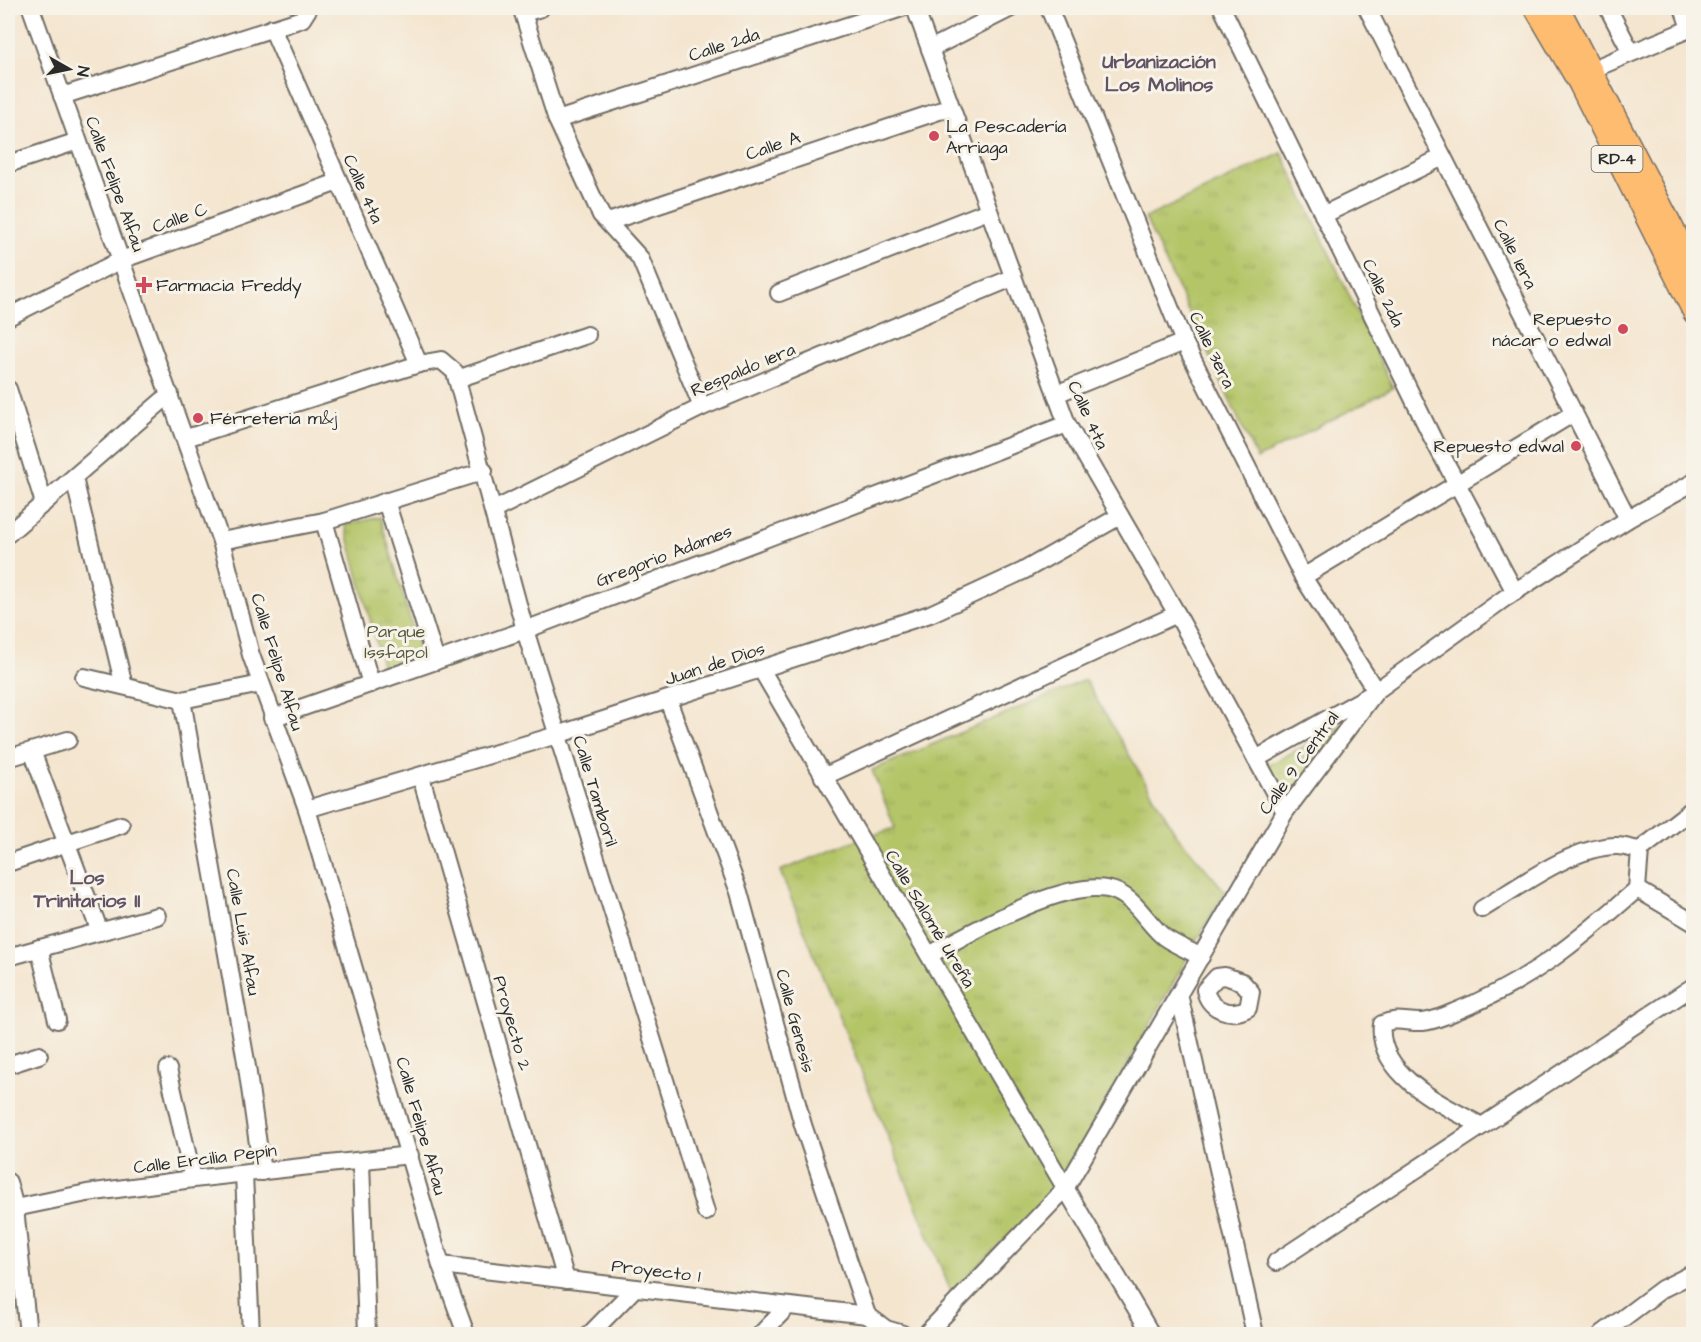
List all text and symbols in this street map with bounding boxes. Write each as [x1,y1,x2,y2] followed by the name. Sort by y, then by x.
[685,22,763,68] street label: Calle 2da
[39,39,99,99] north arrow
[1102,48,1216,99] district label: Urbanización Los Molinos
[71,65,94,78] text: N
[79,113,151,255] street label: Calle Felipe Alfau
[946,114,1066,161] place label: La Pescadería Arriaga
[742,125,804,167] street label: Calle A
[927,129,941,143] marker: La Pescadería Arriaga
[1592,146,1642,172] road number: RD-4
[337,150,389,228] street label: Calle 4ta
[149,196,211,240] street label: Calle C
[1487,215,1543,293] street label: Calle 1era
[1356,255,1410,331] street label: Calle 2da
[156,273,302,299] place label: Farmacia Freddy
[137,278,151,292] marker: Farmacia Freddy
[1183,307,1241,393] street label: Calle 3era
[1492,307,1611,353] place label: Repuesto nácar o edwal
[1616,322,1630,336] marker: Repuesto nácar o edwal
[687,337,799,403] street label: Respaldo 1era
[1061,377,1115,453] street label: Calle 4ta
[210,406,338,431] place label: Férreteria m&j
[191,411,205,425] marker: Férreteria m&j
[1433,434,1564,459] place label: Repuesto edwal
[1569,439,1583,453] marker: Repuesto edwal
[592,518,736,594] street label: Gregorio Adames
[244,590,310,734] street label: Calle Felipe Alfau
[364,619,428,665] park label: Parque Issfapol
[662,636,768,692] street label: Juan de Dios
[1253,706,1345,820] street label: Calle 9 Central
[566,733,624,850] street label: Calle Tamboril
[879,845,981,993] street label: Calle Salomé Ureña
[32,864,141,915] district label: Los Trinitarios II
[220,867,266,997] street label: Calle Luis Alfau
[769,966,821,1076] street label: Calle Genesis
[486,973,538,1074] street label: Proyecto 2
[389,1054,453,1198] street label: Calle Felipe Alfau
[132,1138,278,1180] street label: Calle Ercilia Pepín
[610,1253,702,1290] street label: Proyecto 1

